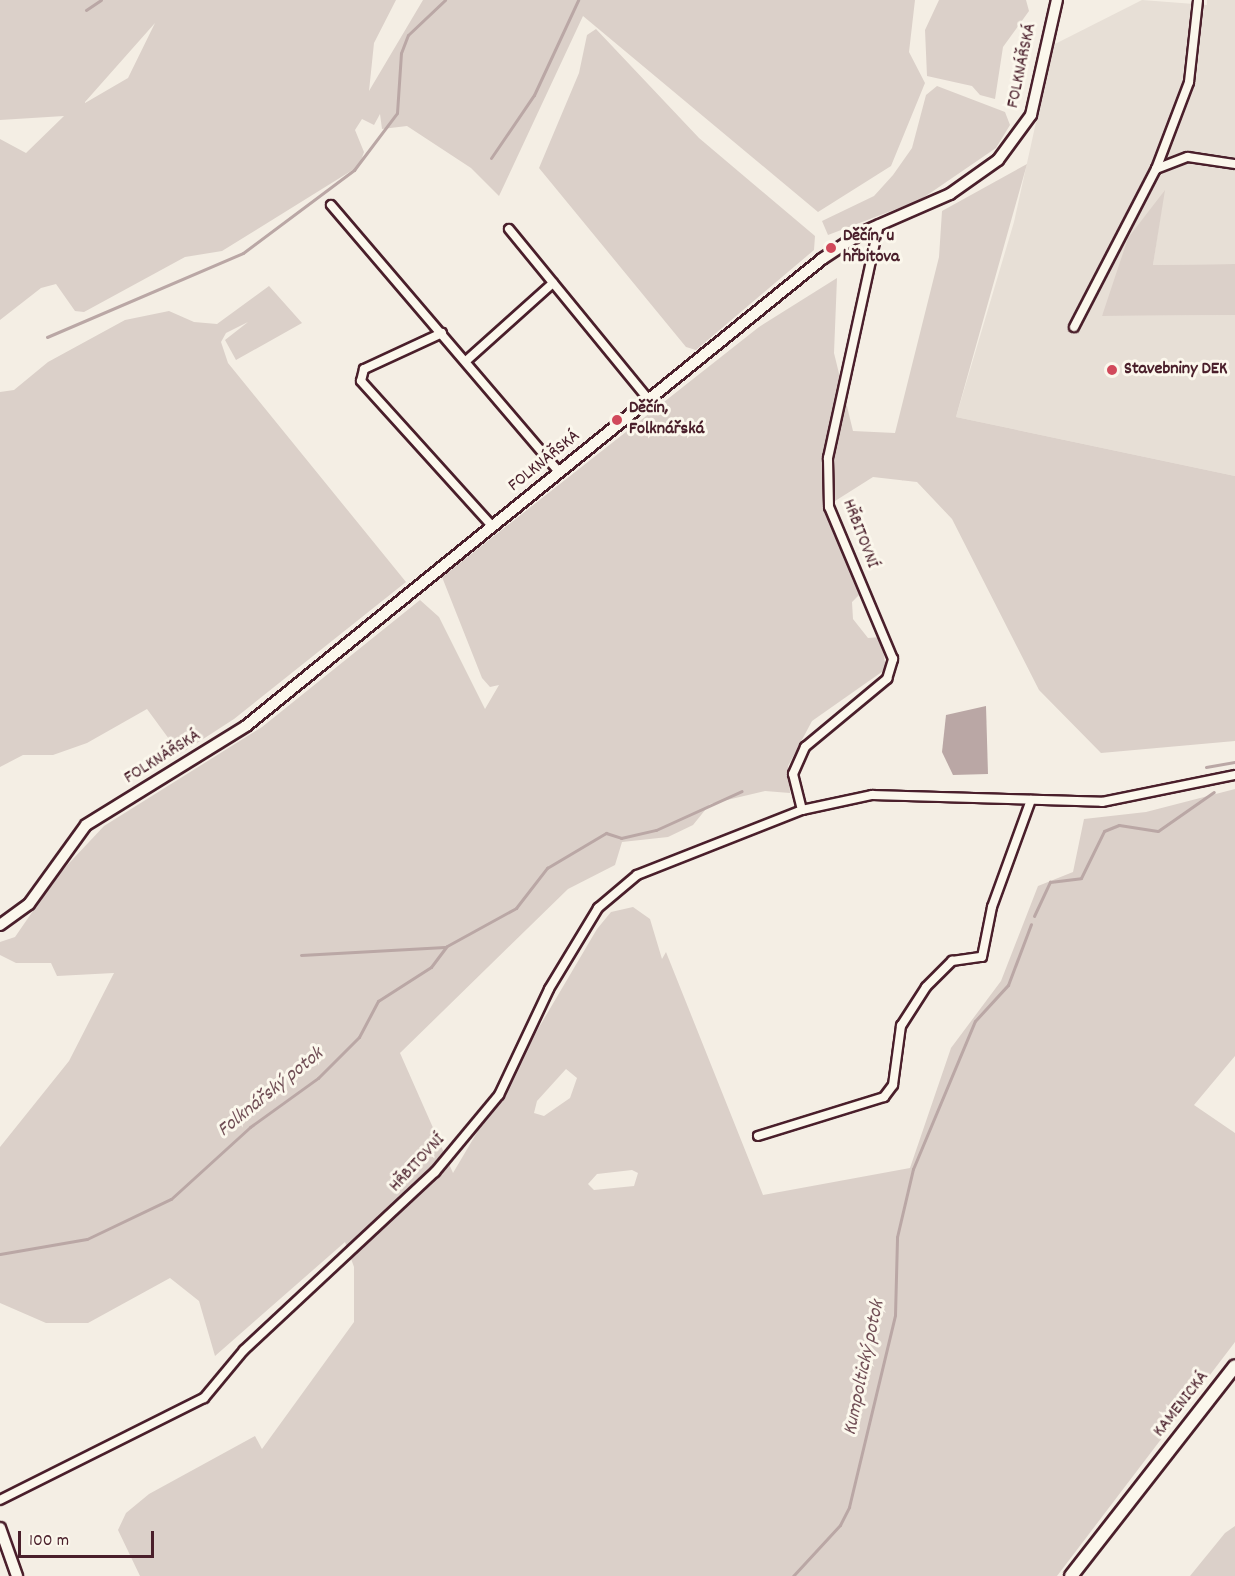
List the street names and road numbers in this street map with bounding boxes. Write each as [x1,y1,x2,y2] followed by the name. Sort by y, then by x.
[1003,22,1043,110] street label: FOLKNÁŘSKÁ
[505,427,585,497] street label: FOLKNÁŘSKÁ
[836,497,882,571] street label: HŘBITOVNÍ
[121,726,205,790] street label: FOLKNÁŘSKÁ
[386,1130,450,1198] street label: HŘBITOVNÍ
[1150,1368,1214,1442] street label: KAMENICKÁ

